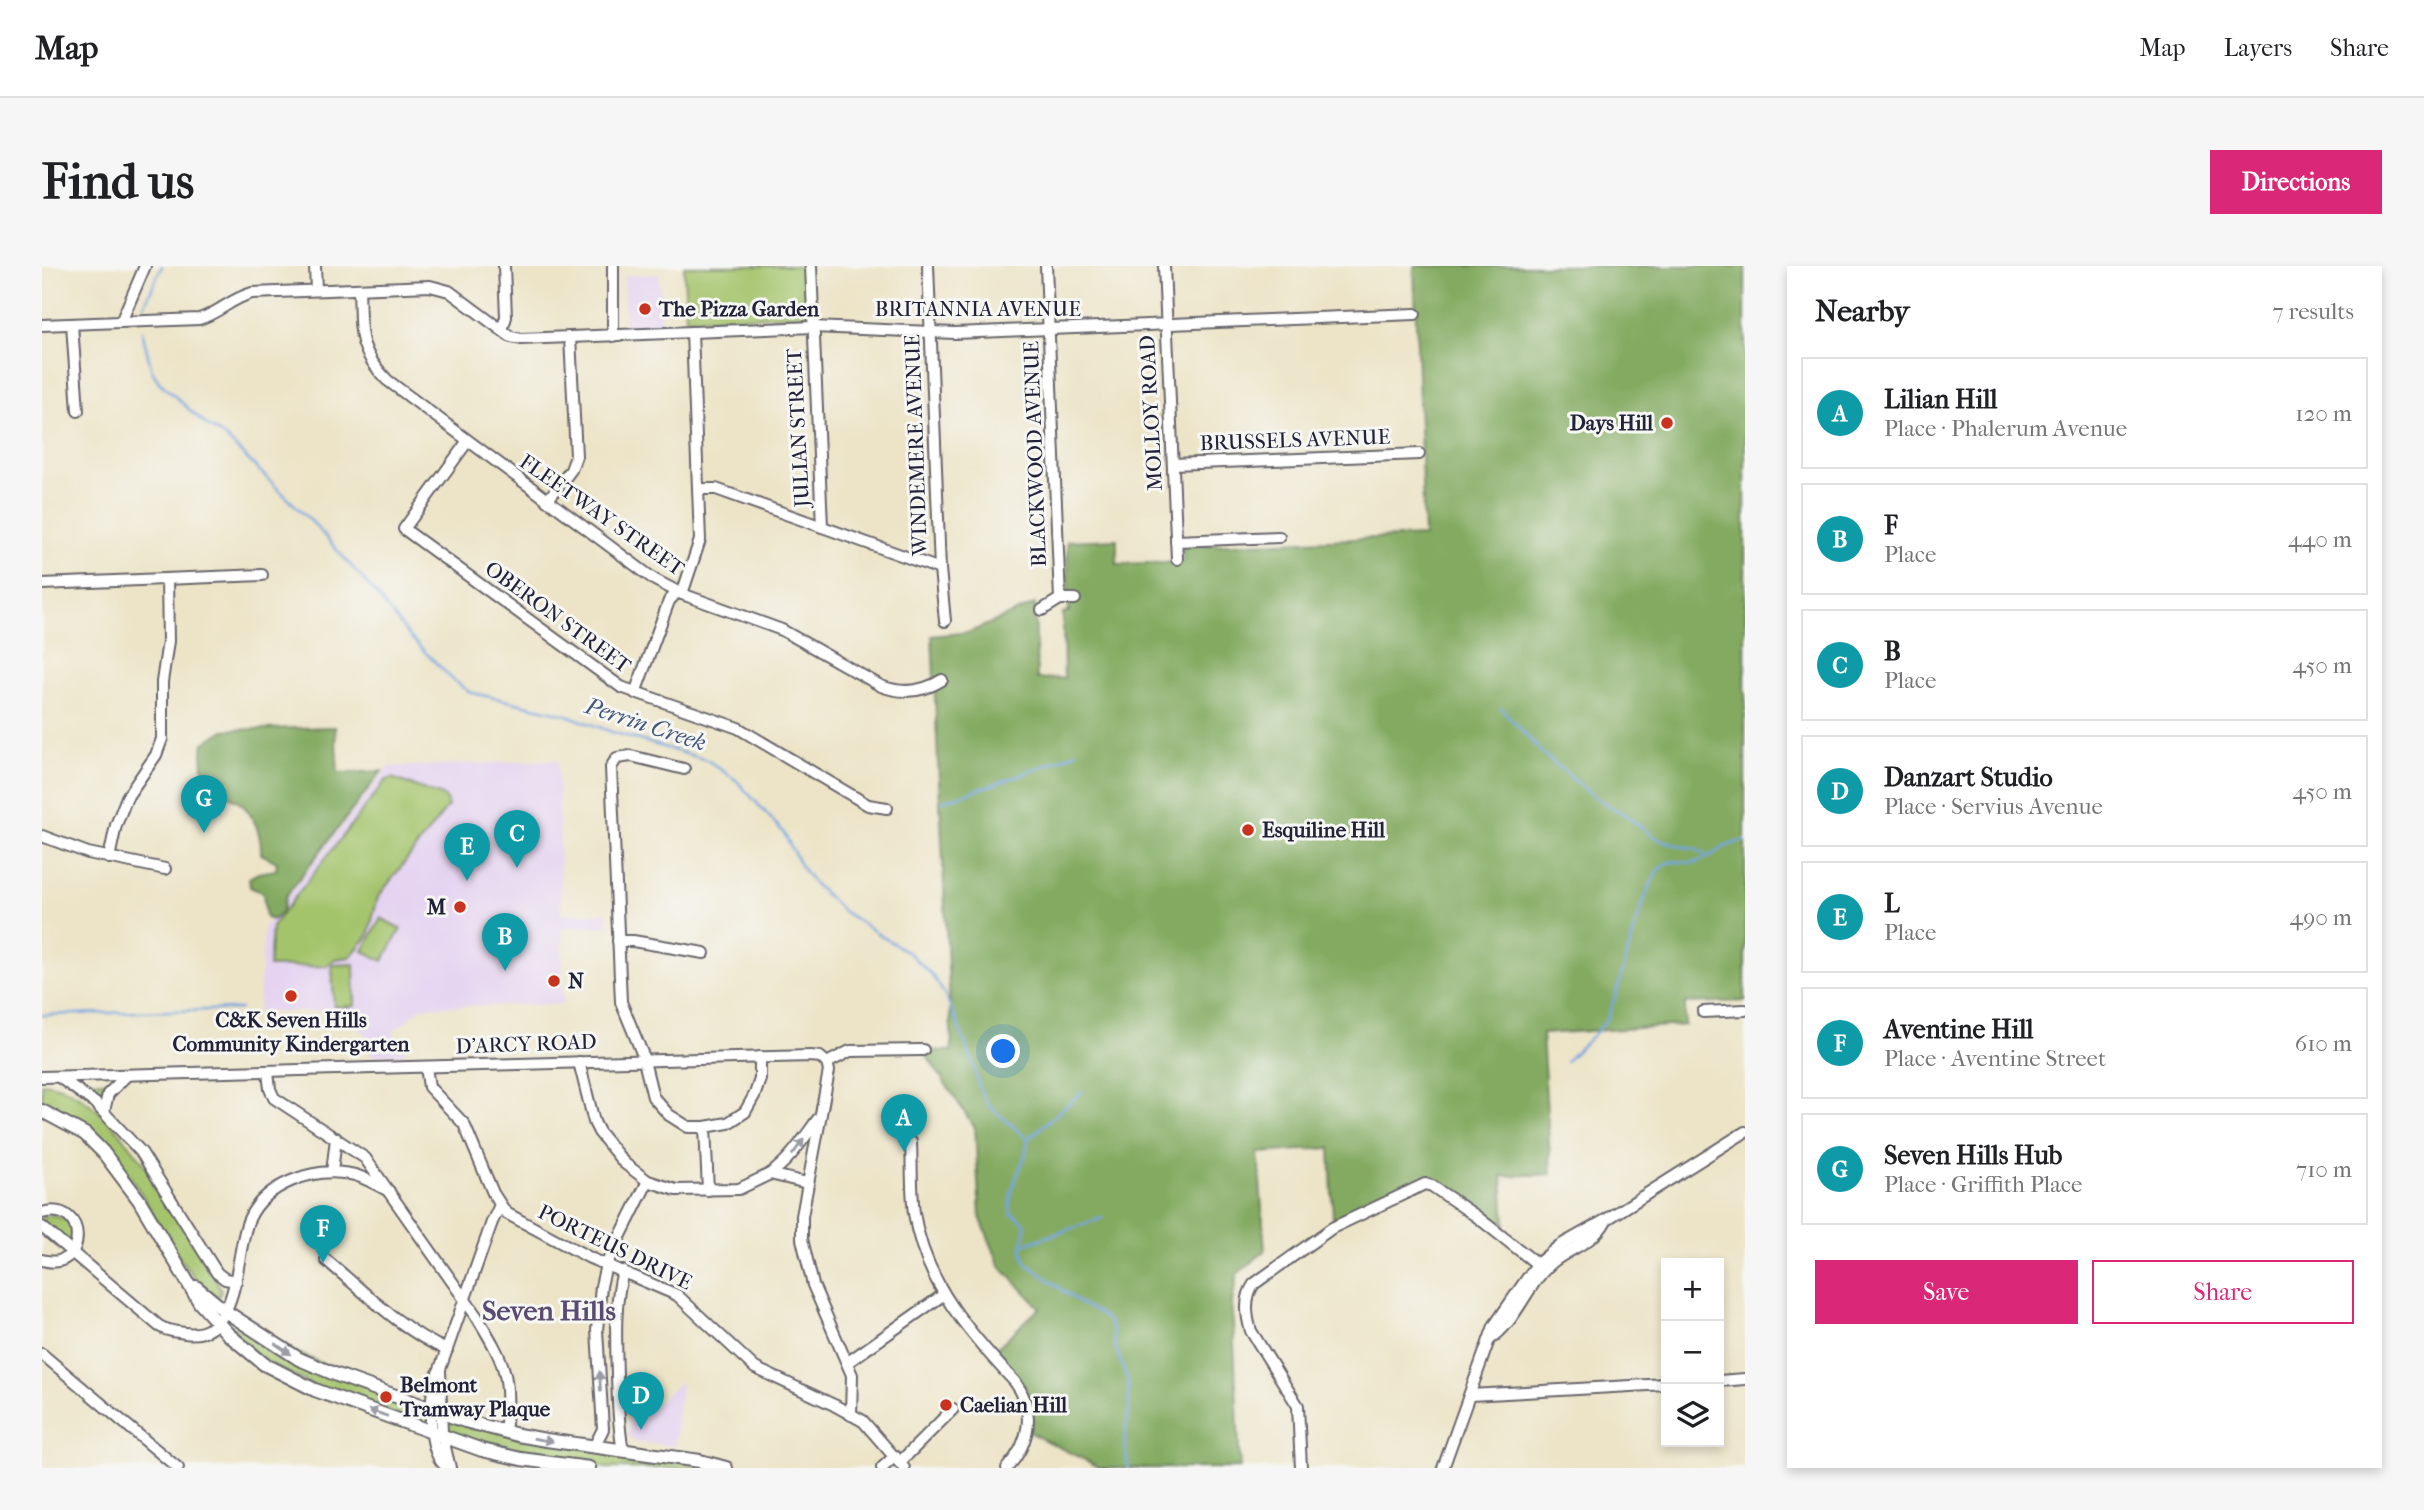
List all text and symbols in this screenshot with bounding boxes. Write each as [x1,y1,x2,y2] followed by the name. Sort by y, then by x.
[35,29,98,68] text: Map
[2140,34,2186,62] text: Map
[2224,34,2292,62] text: Layers
[2330,34,2389,62] text: Share
[2210,150,2382,214] button: Directions
[42,153,194,211] text: Find us
[1815,294,1910,329] text: Nearby
[658,297,820,321] place label: The Pizza Garden
[875,297,1081,321] street label: BRITANNIA AVENUE
[2273,298,2354,325] text: 7 results
[637,301,653,317] marker: The Pizza Garden
[900,334,932,557] street label: WINDEMERE AVENUE
[1135,334,1167,492] street label: MOLLOY ROAD
[1019,340,1051,567] street label: BLACKWOOD AVENUE
[782,347,814,510] street label: JULIAN STREET
[1884,384,1998,415] text: Lilian Hill
[1833,400,1847,427] text: A
[2295,400,2352,427] text: 120 m
[1570,411,1653,435] place label: Days Hill
[1659,415,1675,431] marker: Days Hill
[1884,415,2127,442] text: Place · Phalerum Avenue
[1199,425,1391,455] street label: BRUSSELS AVENUE
[515,449,689,581] street label: FLEETWAY STREET
[1884,510,1898,541] text: F
[1833,526,1847,553] text: B
[2288,526,2352,553] text: 440 m
[1884,541,1936,568] text: Place
[480,556,636,678] street label: OBERON STREET
[1884,636,1901,667] text: B
[1832,652,1848,679] text: C
[2292,652,2352,679] text: 450 m
[1884,667,1936,694] text: Place
[581,692,710,757] water label: Perrin Creek
[1884,762,2053,793] text: Danzart Studio
[181,775,227,833] pin: G
[1831,778,1849,805] text: D
[2292,778,2352,805] text: 450 m
[1884,793,2103,820] text: Place · Servius Avenue
[494,810,540,868] pin: C
[1262,818,1385,842] place label: Esquiline Hill
[1240,822,1256,838] marker: Esquiline Hill
[444,823,490,881] pin: E
[1884,888,1900,919] text: L
[426,895,446,919] place label: M
[452,899,468,915] marker: M
[1833,904,1847,931] text: E
[2290,904,2352,931] text: 490 m
[482,913,528,971] pin: B
[1884,919,1936,946] text: Place
[568,969,584,993] place label: N
[546,973,562,989] marker: N
[283,988,299,1004] marker: C&K Seven Hills Community Kindergarten
[172,1008,410,1056] place label: C&K Seven Hills Community Kindergarten
[1884,1014,2034,1045] text: Aventine Hill
[455,1030,597,1058] street label: D'ARCY ROAD
[1834,1030,1846,1057] text: F
[2295,1030,2352,1057] text: 610 m
[986,1034,1020,1068] your location
[1884,1045,2106,1072] text: Place · Aventine Street
[881,1094,927,1152] pin: A
[791,1138,805,1156] one-way arrow
[1884,1140,2062,1171] text: Seven Hills Hub
[1832,1156,1848,1183] text: G
[2296,1156,2352,1183] text: 710 m
[1884,1171,2082,1198] text: Place · Griffith Place
[534,1199,696,1295] street label: PORTEUS DRIVE
[300,1205,346,1263] pin: F
[1661,1258,1724,1447] map controls
[1661,1258,1724,1321] button: +
[1815,1260,2078,1324] button: Save
[2092,1260,2354,1324] button: Share
[482,1294,616,1327] district label: Seven Hills
[1661,1321,1724,1384] button: −
[273,1342,292,1355] one-way arrow
[594,1370,605,1392] one-way arrow
[618,1372,664,1430] pin: D
[399,1373,551,1421] place label: Belmont Tramway Plaque
[1661,1384,1724,1447] button: layers
[378,1389,394,1405] marker: Belmont Tramway Plaque
[960,1393,1067,1417] place label: Caelian Hill
[938,1397,954,1413] marker: Caelian Hill
[367,1407,388,1418] one-way arrow
[532,1434,554,1445] one-way arrow

